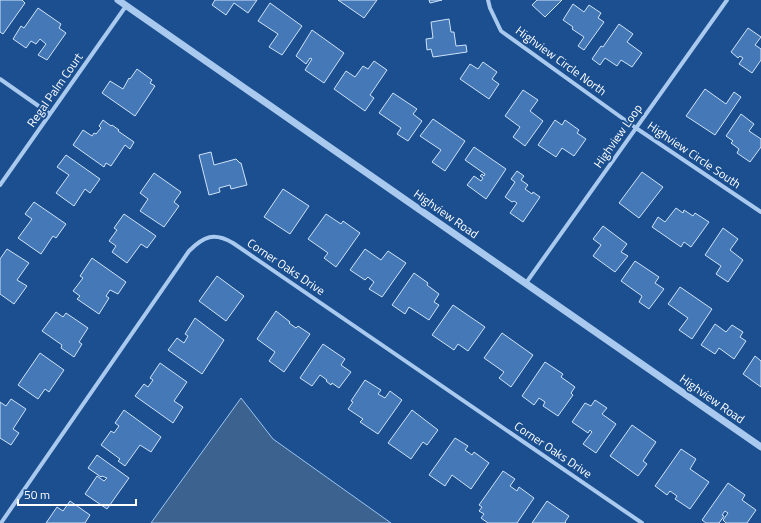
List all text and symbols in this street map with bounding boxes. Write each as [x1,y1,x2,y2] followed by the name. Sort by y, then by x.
[512,21,611,100] street label: Highview Circle North
[22,48,88,131] street label: Regal Palm Court
[589,100,647,172] street label: Highview Loop
[644,116,745,193] street label: Highview Circle South
[410,184,483,243] street label: Highview Road
[244,233,329,300] street label: Corner Oaks Drive
[676,369,749,428] street label: Highview Road
[511,416,596,483] street label: Corner Oaks Drive
[18,481,136,507] scale bar
[24,485,50,504] text: 50 m

